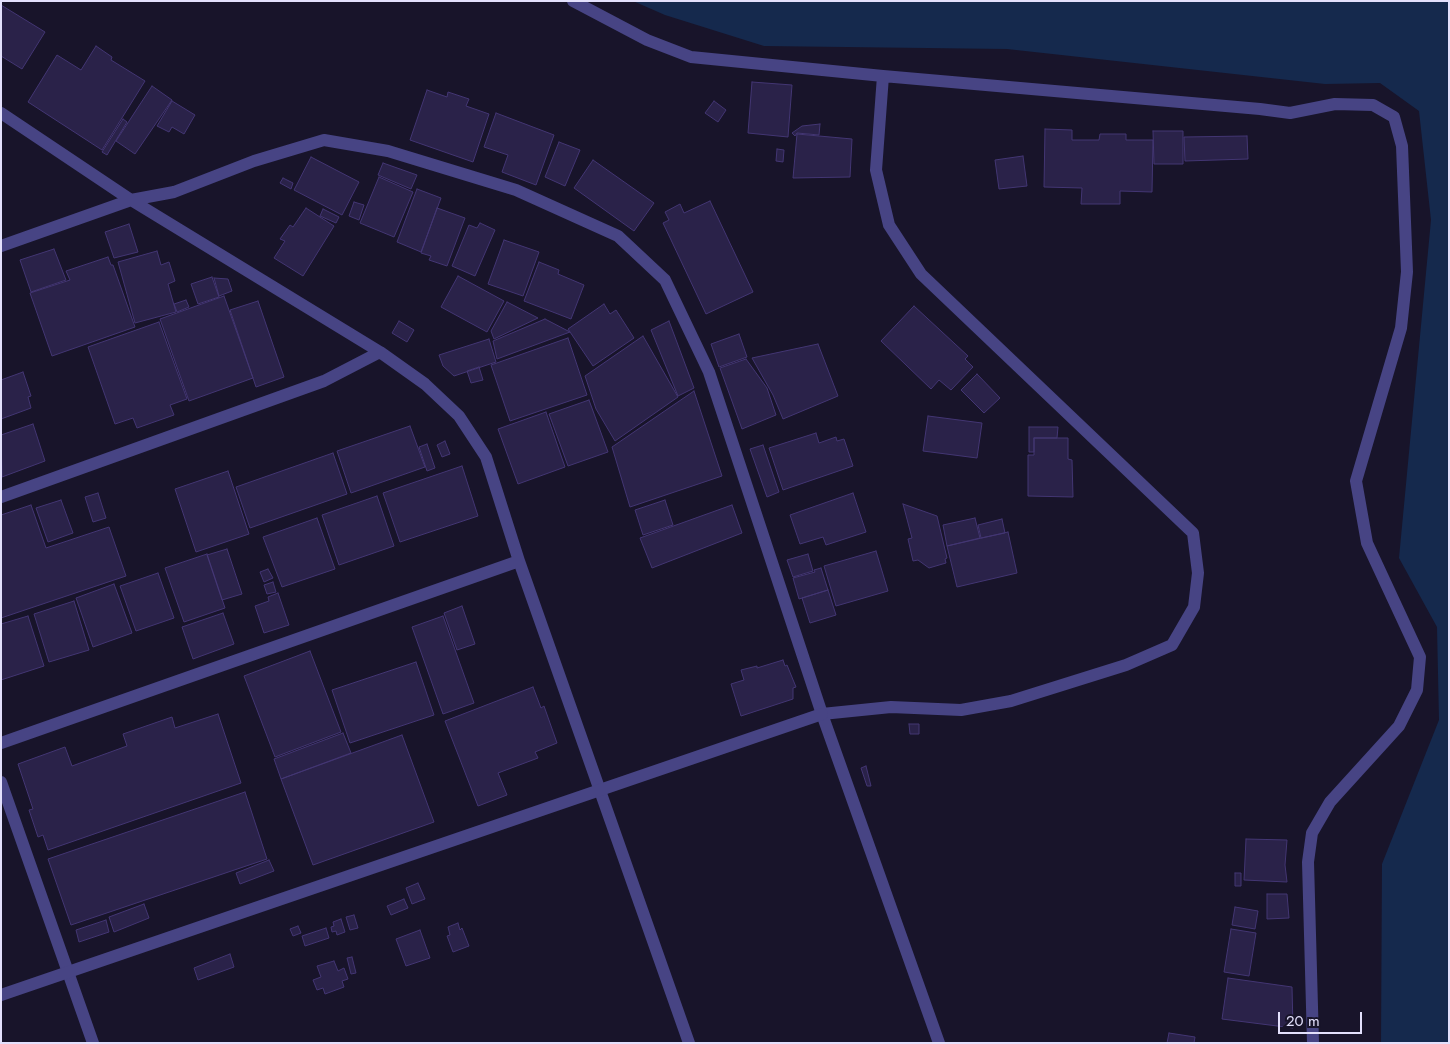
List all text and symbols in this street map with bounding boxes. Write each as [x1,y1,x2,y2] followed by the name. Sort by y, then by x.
[1280,1002,1364,1034] scale bar
[1286,1010,1320,1032] text: 20 m

